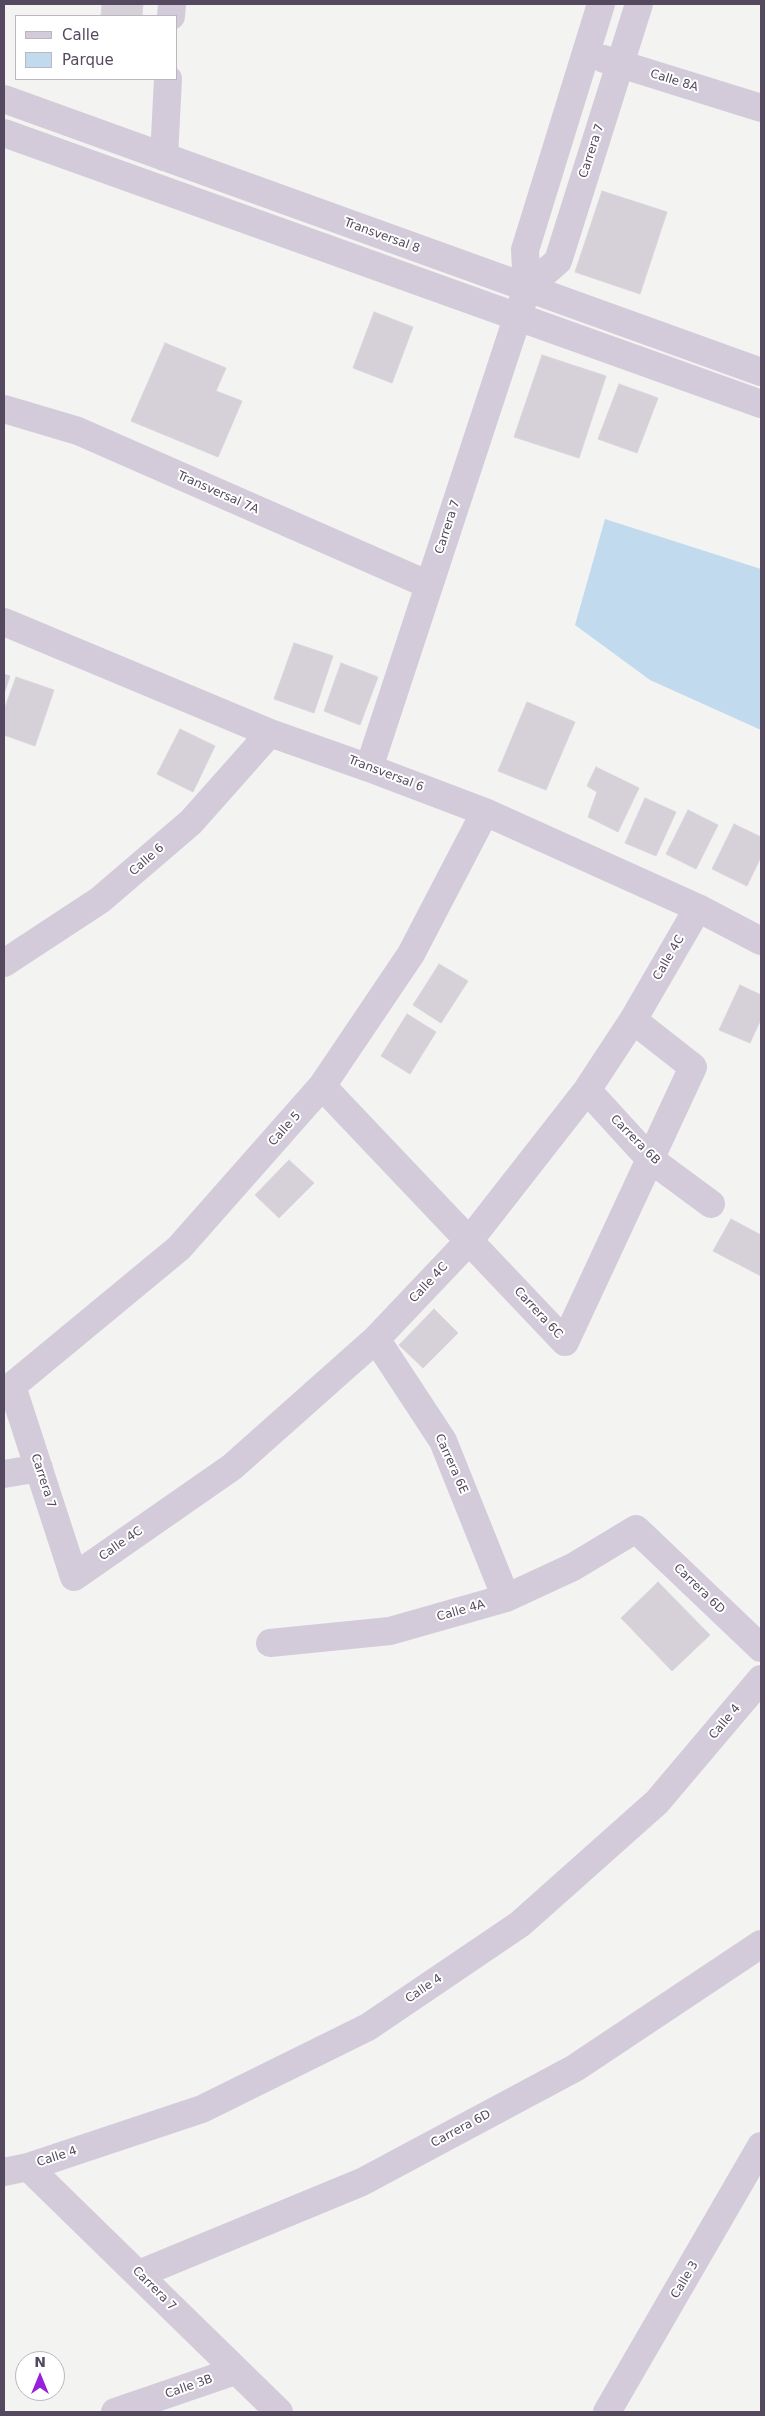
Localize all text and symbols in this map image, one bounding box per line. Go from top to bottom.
legend [15,15,178,80]
text: Calle [62,26,99,44]
text: Parque [62,51,114,69]
street label: Calle 8A [648,67,700,95]
street label: Carrera 7 [576,122,608,180]
street label: Transversal 8 [342,216,422,256]
street label: Transversal 7A [175,469,261,517]
street label: Carrera 7 [432,498,464,556]
street label: Transversal 6 [346,753,426,795]
street label: Calle 6 [127,841,167,879]
street label: Calle 4C [650,933,688,983]
street label: Calle 5 [266,1109,304,1149]
street label: Carrera 6B [607,1112,663,1168]
street label: Calle 4C [407,1260,451,1306]
street label: Carrera 6C [511,1284,565,1342]
street label: Carrera 6E [431,1432,471,1496]
street label: Carrera 7 [27,1452,59,1510]
street label: Calle 4C [97,1524,145,1564]
street label: Carrera 6D [670,1561,728,1617]
street label: Calle 4A [435,1597,487,1625]
street label: Calle 4 [706,1702,744,1742]
street label: Calle 4 [403,1972,445,2006]
street label: Carrera 6D [429,2107,493,2151]
street label: Calle 4 [35,2144,79,2170]
street label: Calle 3 [668,2259,702,2301]
street label: Carrera 7 [129,2264,179,2314]
north arrow [15,2351,65,2401]
text: N [34,2354,46,2370]
street label: Calle 3B [163,2372,215,2402]

